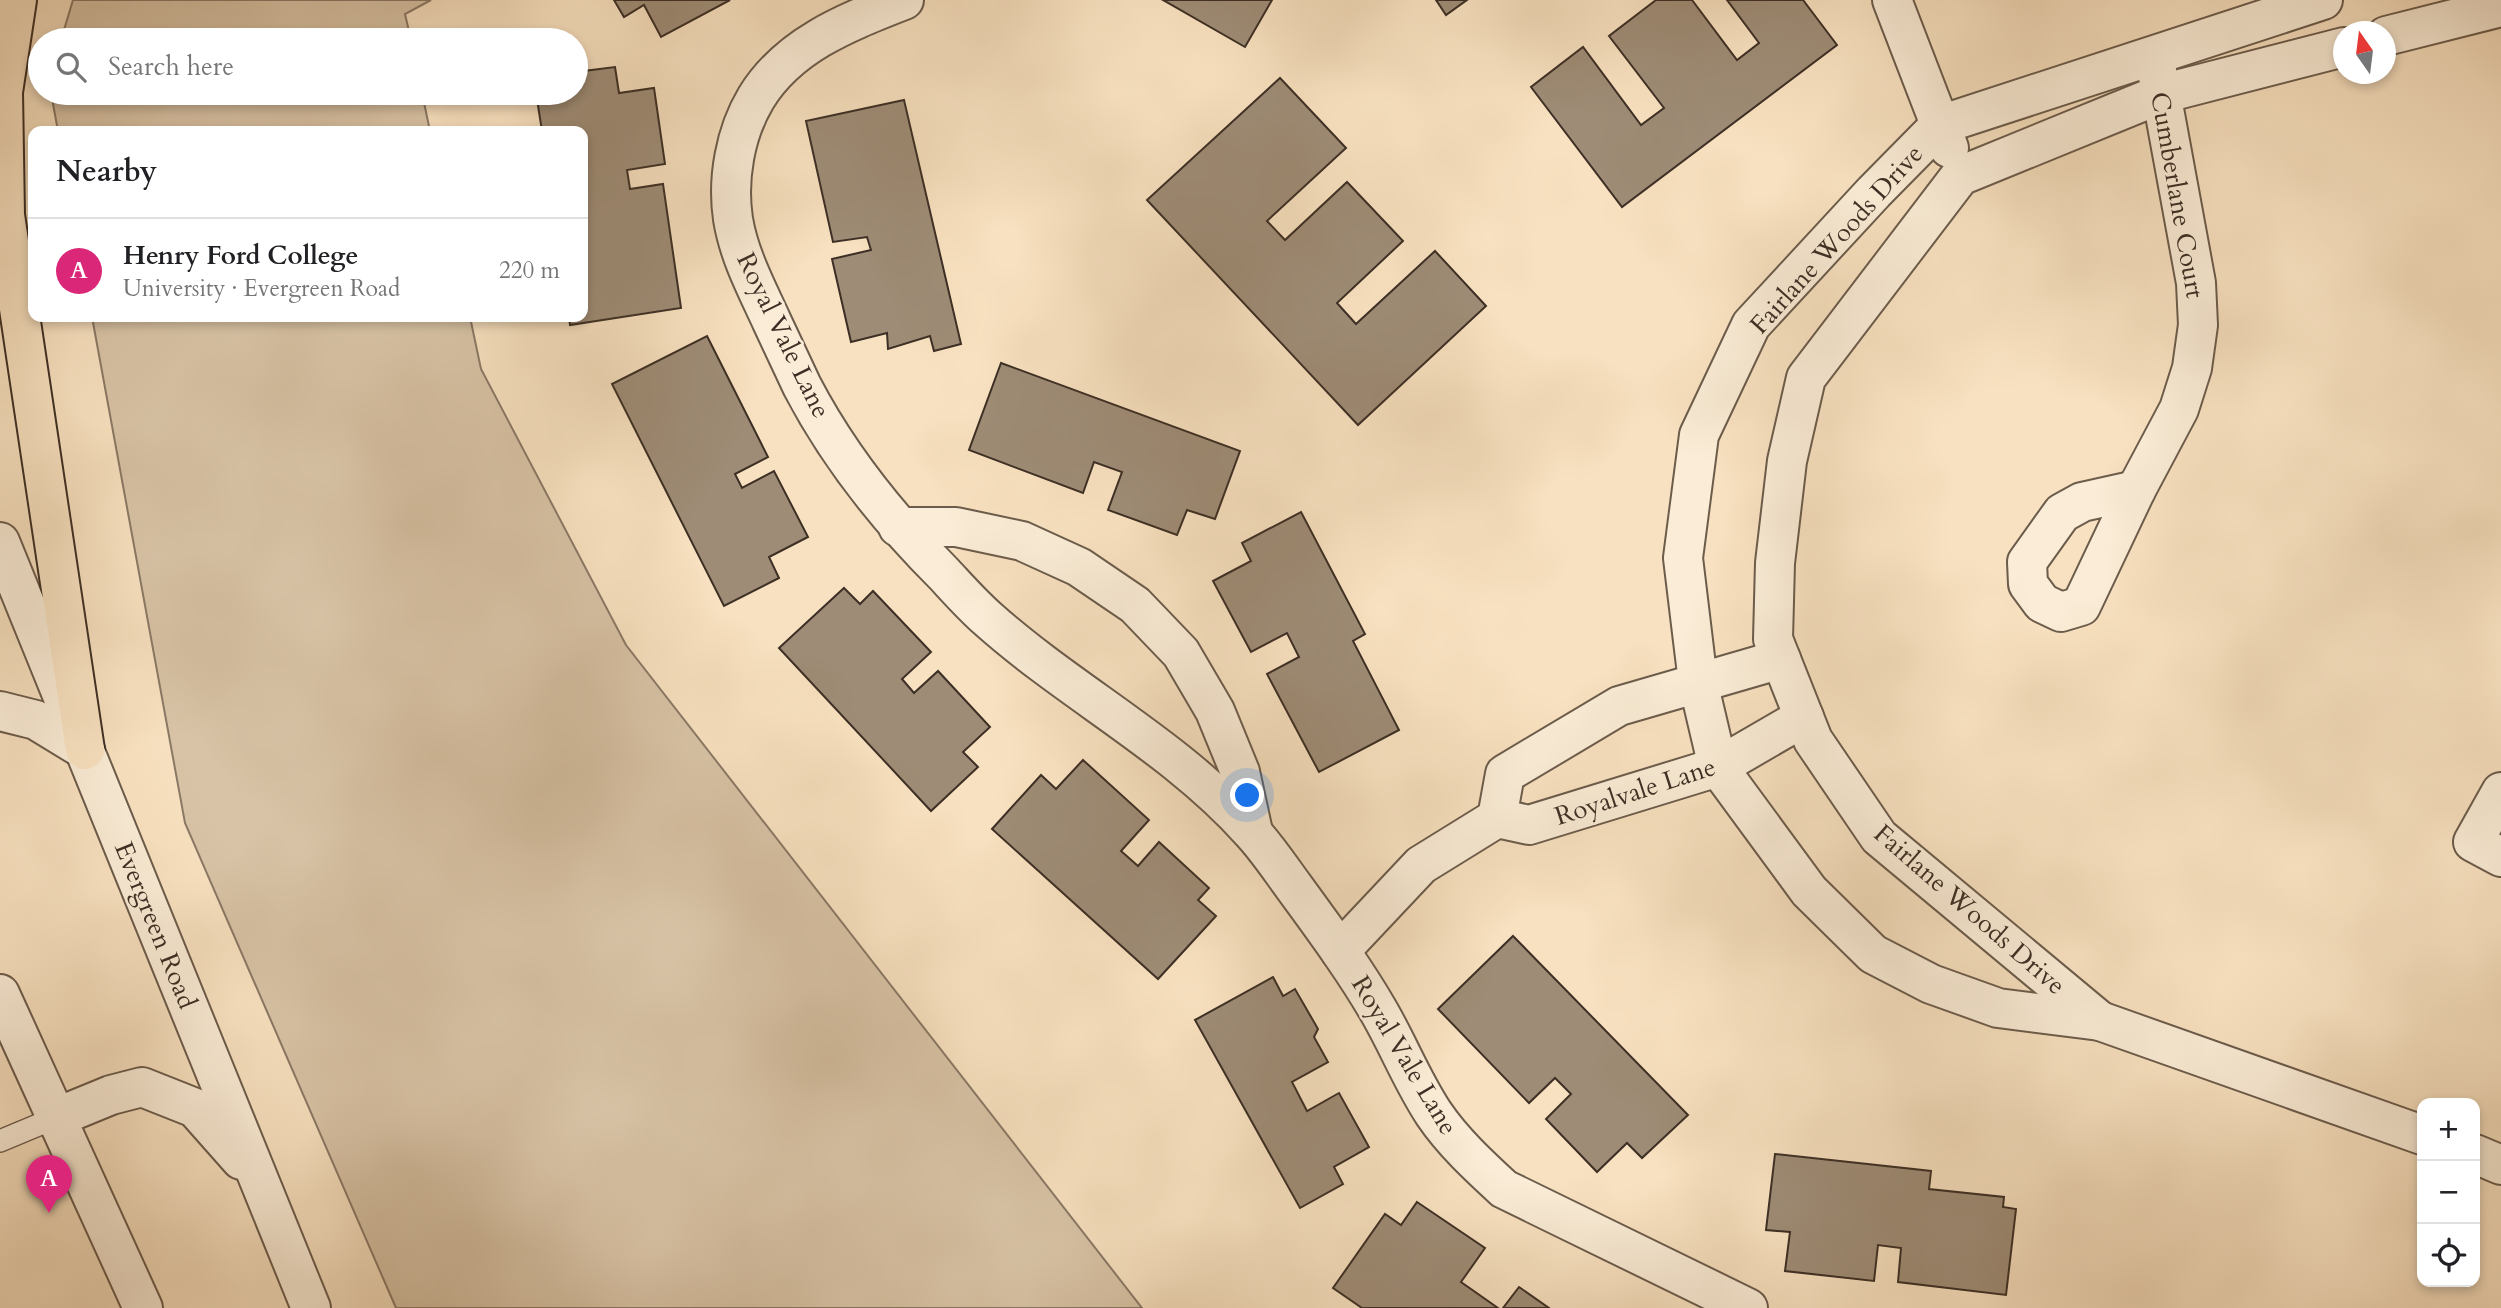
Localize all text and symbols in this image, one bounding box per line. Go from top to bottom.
north arrow [2333,21,2396,84]
search box [28,28,588,105]
icon: search [52,48,90,86]
text: Search here [108,49,234,84]
street label: Cumberlane Court [2142,89,2213,301]
street label: Fairlane Woods Drive [1742,137,1931,342]
text: Nearby [56,151,157,192]
text: Henry Ford College [123,238,358,273]
street label: Royal Vale Lane [728,247,839,424]
text: A [70,255,88,286]
text: 220 m [499,255,560,286]
text: University · Evergreen Road [123,273,400,304]
street label: Royalvale Lane [1550,749,1720,834]
your location [1230,778,1264,812]
street label: Fairlane Woods Drive [1866,816,2073,1002]
street label: Evergreen Road [106,837,205,1014]
street label: Royal Vale Lane [1343,969,1466,1141]
map controls [2417,1098,2480,1287]
button: + [2417,1098,2480,1161]
pin: A [26,1155,72,1213]
button: − [2417,1161,2480,1224]
button: locate [2417,1224,2480,1287]

